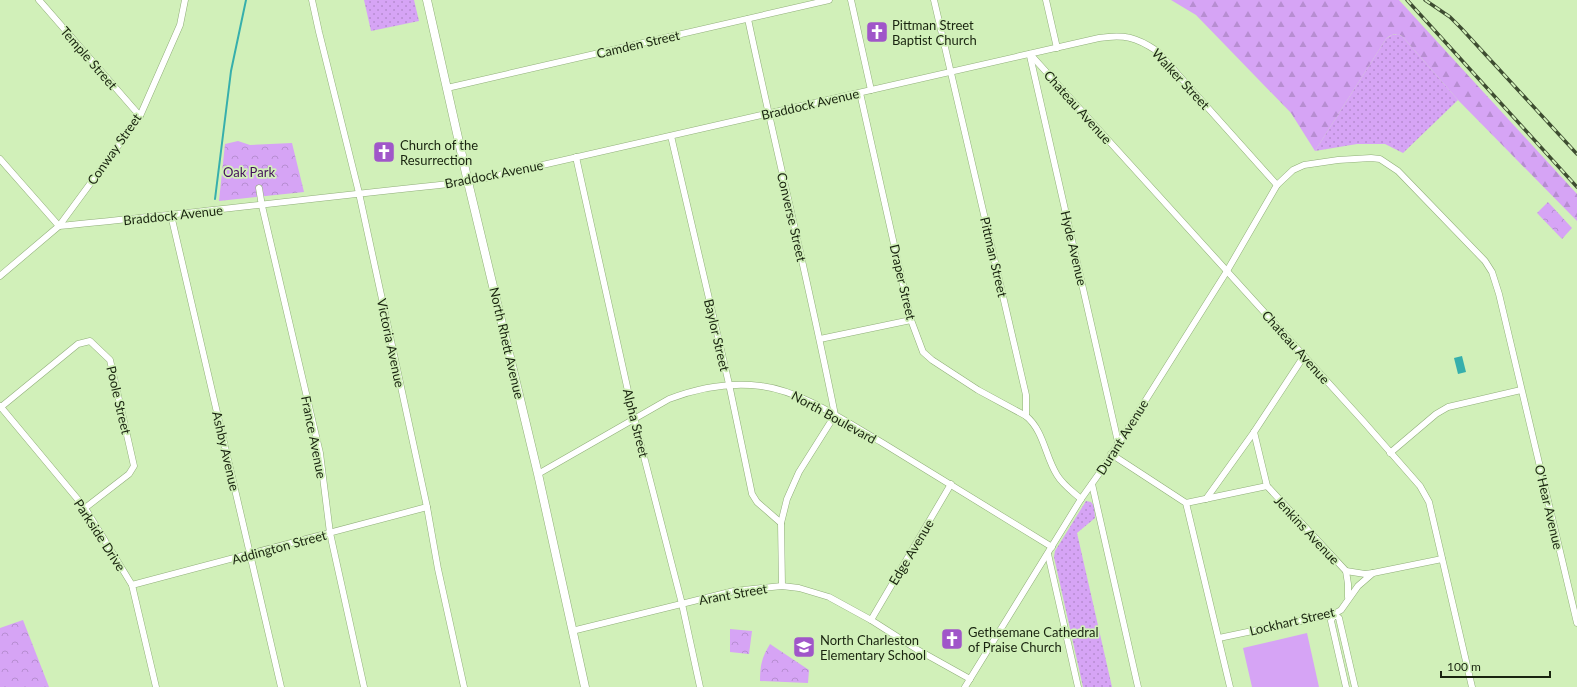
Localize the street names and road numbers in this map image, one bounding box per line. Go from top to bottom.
street label: Temple Street [57,23,121,93]
street label: Camden Street [595,27,681,61]
street label: Walker Street [1149,45,1213,113]
street label: Chateau Avenue [1041,67,1115,147]
street label: Braddock Avenue [759,85,861,123]
street label: Conway Street [83,110,145,188]
street label: Braddock Avenue [443,157,545,191]
street label: Converse Street [774,171,810,264]
street label: Braddock Avenue [122,202,224,228]
street label: Hyde Avenue [1058,209,1090,287]
street label: Pittman Street [977,215,1011,299]
street label: Draper Street [887,243,920,322]
street label: North Rhett Avenue [486,286,528,400]
street label: Victoria Avenue [374,297,408,389]
street label: Baylor Street [701,297,733,373]
street label: Chateau Avenue [1259,307,1333,387]
street label: Poole Street [103,364,135,436]
street label: Alpha Street [620,387,652,459]
street label: North Boulevard [789,387,879,447]
street label: France Avenue [298,394,330,480]
street label: Durant Avenue [1092,396,1152,478]
street label: Ashby Avenue [209,410,243,492]
street label: O'Hear Avenue [1531,463,1567,551]
street label: Jenkins Avenue [1271,492,1343,568]
street label: Parkside Drive [71,496,129,574]
street label: Edge Avenue [885,516,937,588]
street label: Addington Street [230,527,328,567]
street label: Arant Street [698,580,769,608]
street label: Lockhart Street [1248,603,1337,639]

